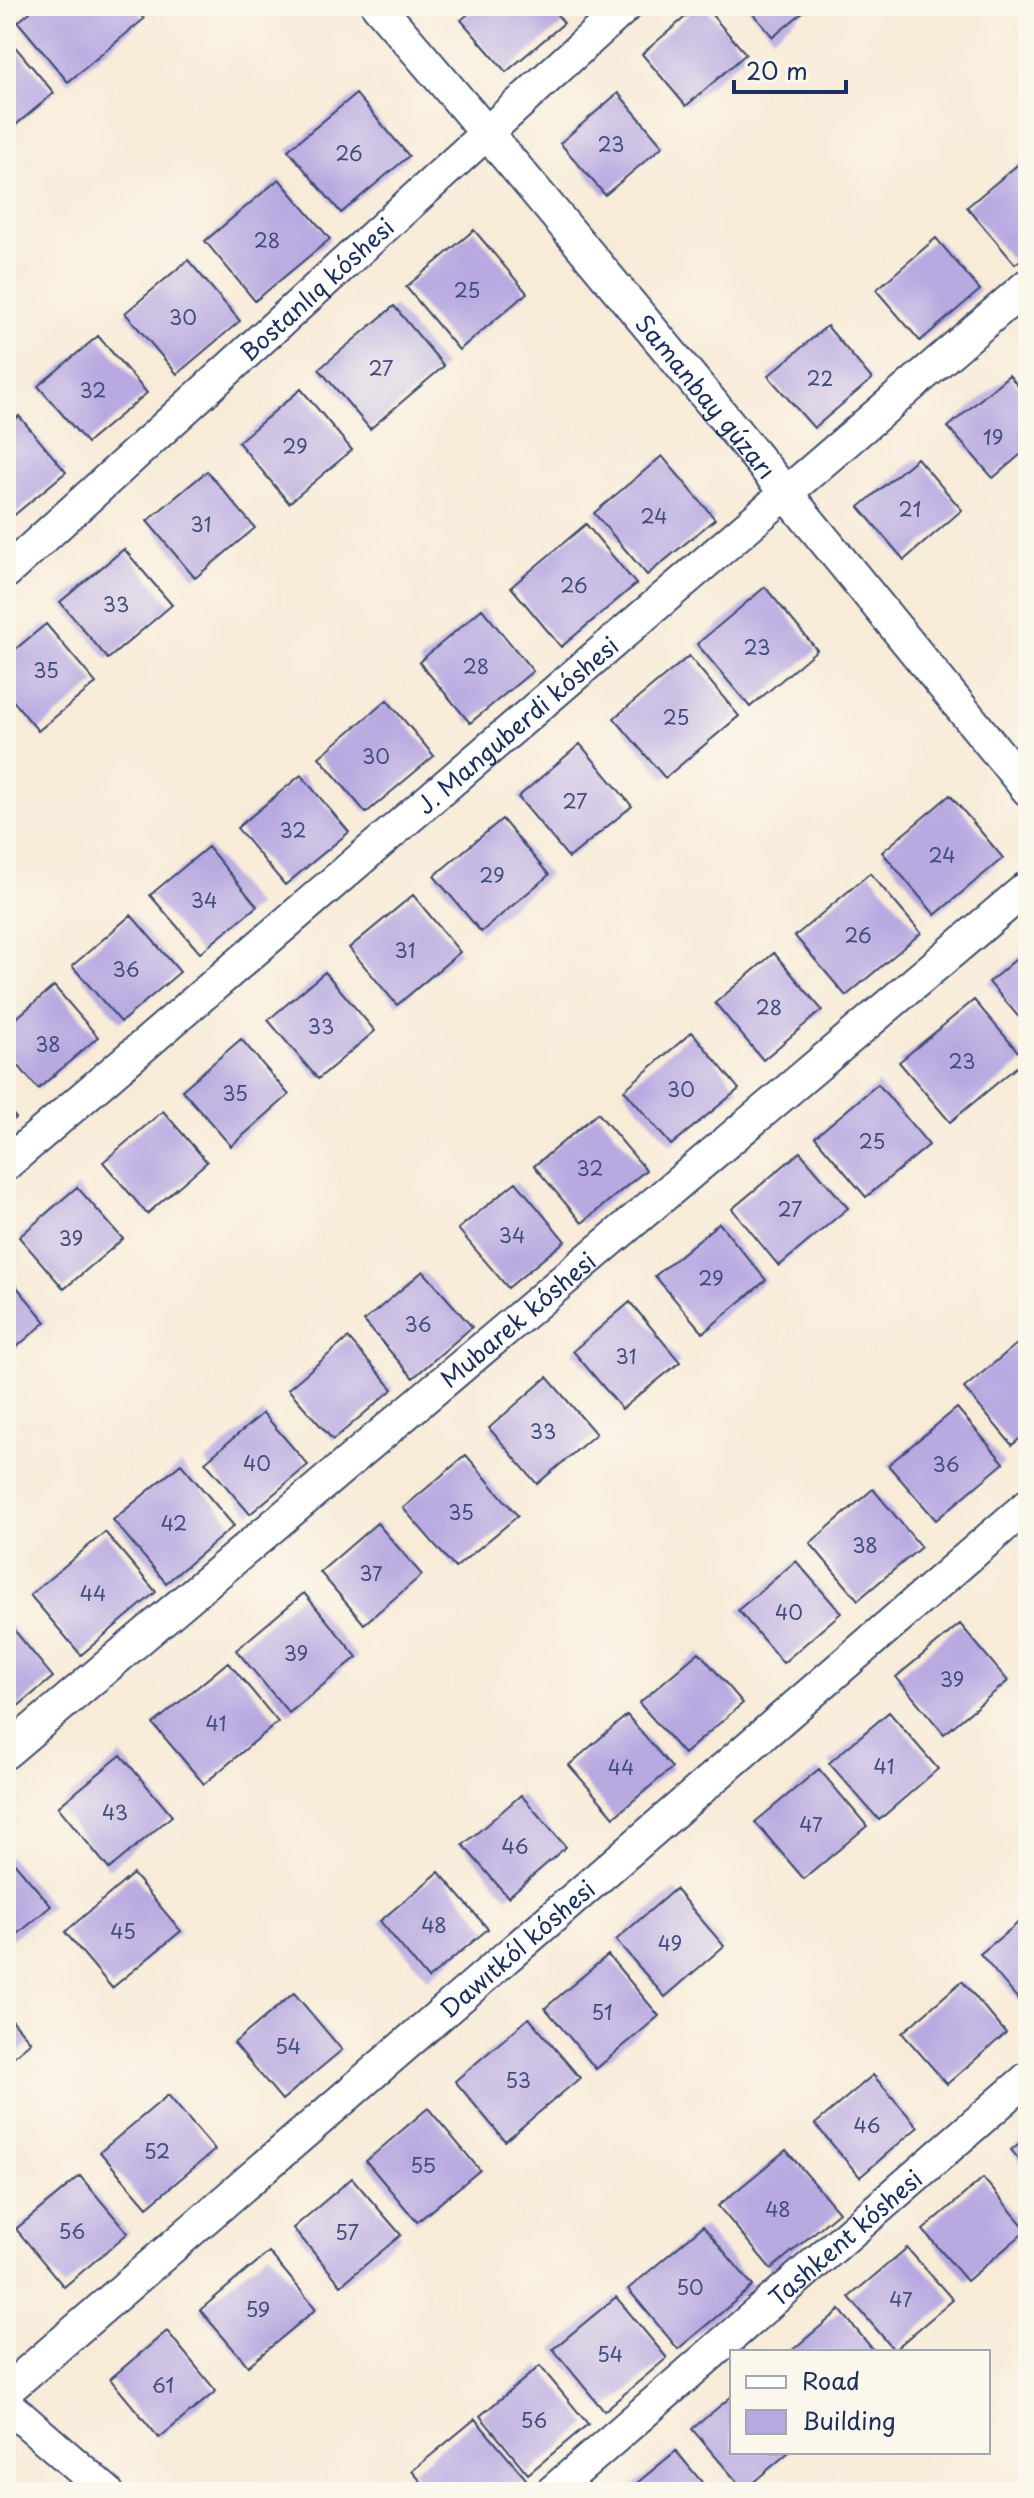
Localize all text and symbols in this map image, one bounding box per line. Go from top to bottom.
scale bar [734,44,846,94]
text: 20 m [746,52,808,88]
house number: 23 [597,129,625,159]
house number: 26 [335,138,363,168]
street label: Bostanlıq kóshesi [231,209,401,369]
house number: 28 [254,225,280,255]
house number: 25 [454,275,480,305]
house number: 30 [169,302,197,332]
street label: Samanbay gúzarı [628,306,785,486]
house number: 27 [369,353,393,383]
house number: 22 [807,363,833,393]
house number: 32 [80,375,106,405]
house number: 19 [983,422,1003,452]
house number: 29 [282,431,308,461]
house number: 21 [898,494,922,524]
house number: 24 [641,501,667,531]
house number: 31 [191,509,211,539]
house number: 26 [560,570,588,600]
house number: 33 [103,589,129,619]
street label: J. Manguberdi kóshesi [408,627,626,822]
house number: 23 [743,632,771,662]
house number: 28 [463,651,489,681]
house number: 35 [33,655,59,685]
house number: 25 [663,702,689,732]
house number: 30 [362,741,390,771]
house number: 27 [563,786,587,816]
house number: 32 [280,815,306,845]
house number: 24 [929,840,955,870]
house number: 29 [479,860,505,890]
house number: 34 [191,885,217,915]
house number: 26 [844,920,872,950]
house number: 31 [395,935,415,965]
house number: 36 [112,954,140,984]
house number: 28 [756,992,782,1022]
house number: 33 [308,1011,334,1041]
house number: 38 [35,1029,61,1059]
house number: 23 [948,1046,976,1076]
house number: 30 [667,1074,695,1104]
house number: 35 [222,1078,248,1108]
house number: 25 [859,1126,885,1156]
house number: 32 [577,1153,603,1183]
house number: 27 [778,1194,802,1224]
house number: 34 [499,1220,525,1250]
house number: 39 [59,1223,83,1253]
street label: Mubarek kóshesi [432,1243,603,1396]
house number: 29 [698,1263,724,1293]
house number: 36 [404,1309,432,1339]
house number: 31 [616,1341,636,1371]
house number: 33 [530,1416,556,1446]
house number: 40 [243,1448,271,1478]
house number: 36 [932,1449,960,1479]
house number: 35 [448,1497,474,1527]
house number: 42 [161,1508,187,1538]
house number: 38 [852,1530,878,1560]
house number: 37 [359,1558,383,1588]
house number: 44 [80,1578,106,1608]
house number: 40 [775,1597,803,1627]
house number: 39 [284,1638,308,1668]
house number: 39 [940,1664,964,1694]
house number: 41 [206,1708,227,1738]
house number: 41 [874,1751,895,1781]
house number: 44 [608,1752,634,1782]
house number: 43 [102,1797,128,1827]
house number: 47 [799,1809,823,1839]
house number: 46 [501,1831,529,1861]
street label: Dawıtkól kóshesi [431,1871,602,2026]
house number: 48 [421,1910,447,1940]
house number: 45 [110,1916,136,1946]
house number: 49 [658,1928,682,1958]
house number: 51 [591,1997,613,2027]
house number: 54 [275,2031,301,2061]
house number: 53 [505,2065,531,2095]
house number: 46 [853,2110,881,2140]
house number: 52 [144,2136,170,2166]
house number: 55 [410,2150,436,2180]
street label: Tashkent kóshesi [760,2160,929,2314]
house number: 48 [765,2194,791,2224]
house number: 56 [59,2216,85,2246]
house number: 57 [335,2217,359,2247]
house number: 50 [676,2272,704,2302]
house number: 47 [889,2284,913,2314]
house number: 59 [246,2294,270,2324]
house number: 54 [597,2339,623,2369]
legend [730,2350,990,2454]
text: Road [802,2362,860,2398]
house number: 61 [152,2370,174,2400]
text: Building [802,2402,896,2438]
house number: 56 [521,2405,547,2435]

